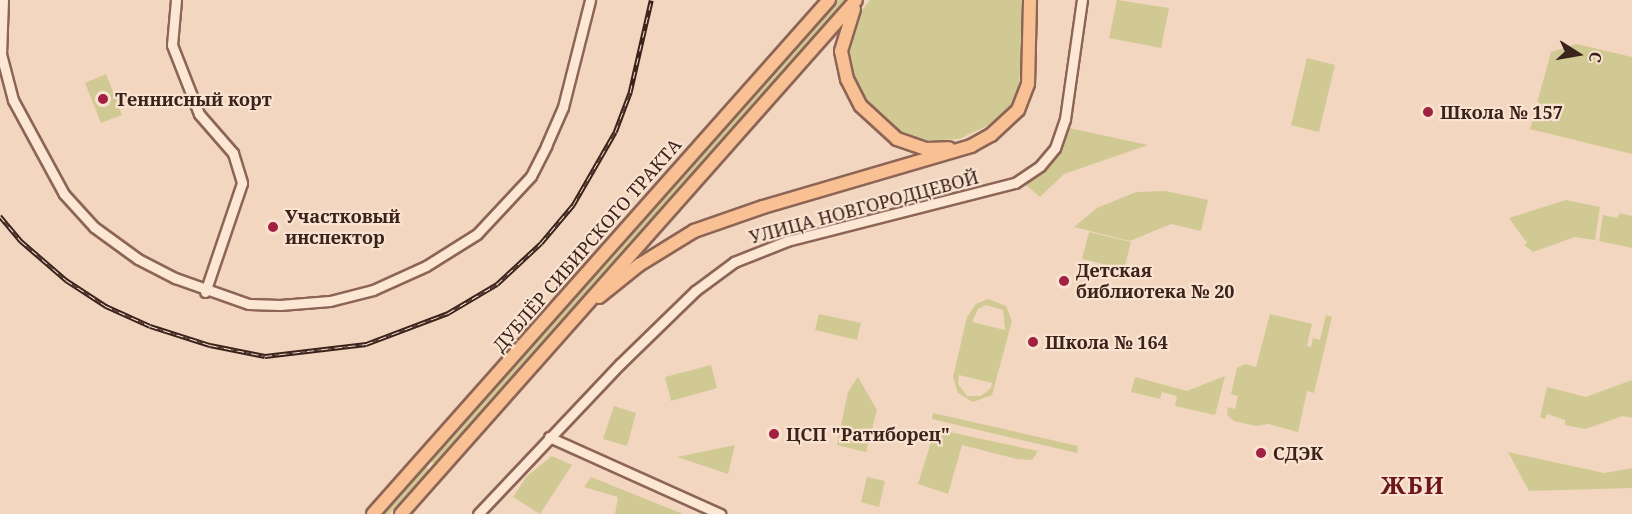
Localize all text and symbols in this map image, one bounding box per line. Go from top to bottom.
north arrow [1548,24,1608,84]
text: С [1584,50,1607,65]
place label: Теннисный корт [115,88,272,110]
marker: Теннисный корт [96,92,110,106]
place label: Школа № 157 [1440,101,1563,123]
marker: Школа № 157 [1421,105,1435,119]
street label: ДУБЛЁР СИБИРСКОГО ТРАКТА [488,134,686,356]
street label: УЛИЦА НОВГОРОДЦЕВОЙ [747,166,981,248]
place label: Участковый инспектор [285,206,401,248]
marker: Участковый инспектор [266,220,280,234]
place label: Детская библиотека № 20 [1076,260,1235,302]
marker: Детская библиотека № 20 [1057,274,1071,288]
place label: Школа № 164 [1045,331,1168,353]
marker: Школа № 164 [1026,335,1040,349]
place label: ЦСП "Ратиборец" [786,423,950,445]
marker: ЦСП "Ратиборец" [767,427,781,441]
place label: СДЭК [1273,442,1323,464]
marker: СДЭК [1254,446,1268,460]
district label: ЖБИ [1381,471,1445,499]

